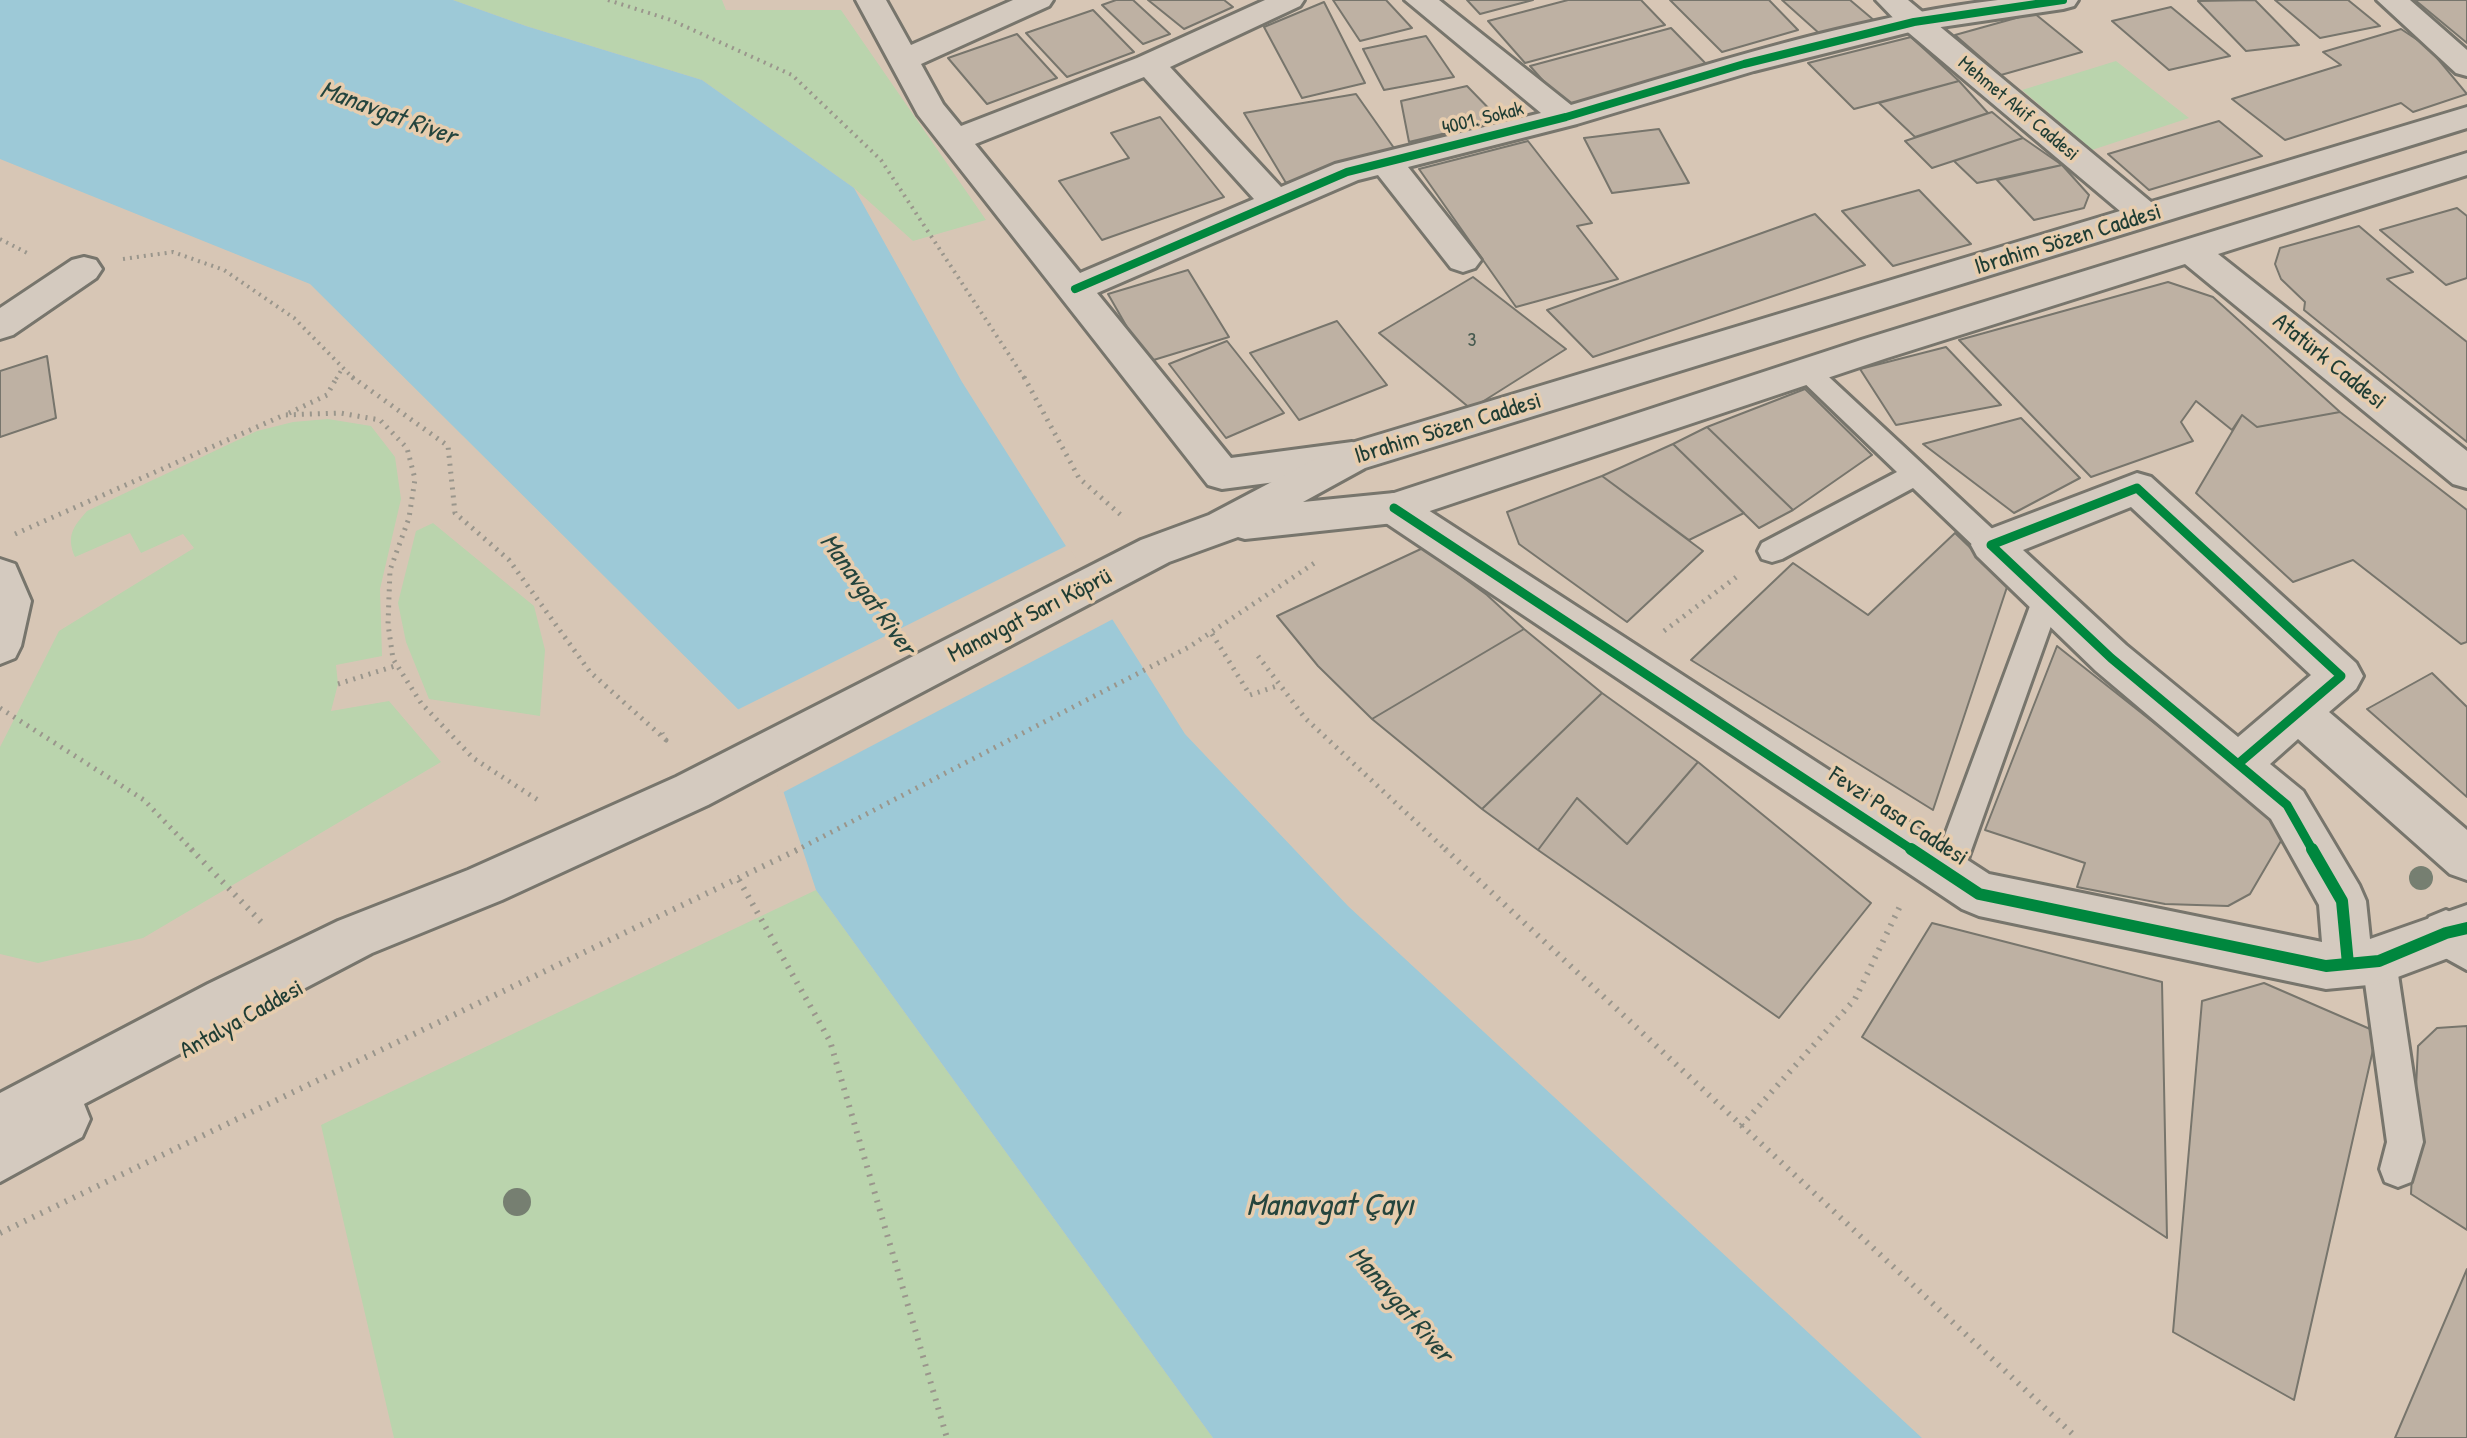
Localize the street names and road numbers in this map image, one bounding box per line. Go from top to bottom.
street label: Mehmet Akif Caddesi [1953,52,2083,166]
street label: 4001. Sokak [1440,97,1526,141]
street label: Ibrahim Sözen Caddesi [1971,198,2165,282]
street label: Atatürk Caddesi [2267,308,2391,416]
street label: Ibrahim Sözen Caddesi [1351,387,1545,471]
street label: Manavgat Sarı Köprü [944,562,1116,670]
street label: Fevzi Pasa Caddesi [1823,761,1973,873]
street label: Antalya Caddesi [175,974,309,1066]

